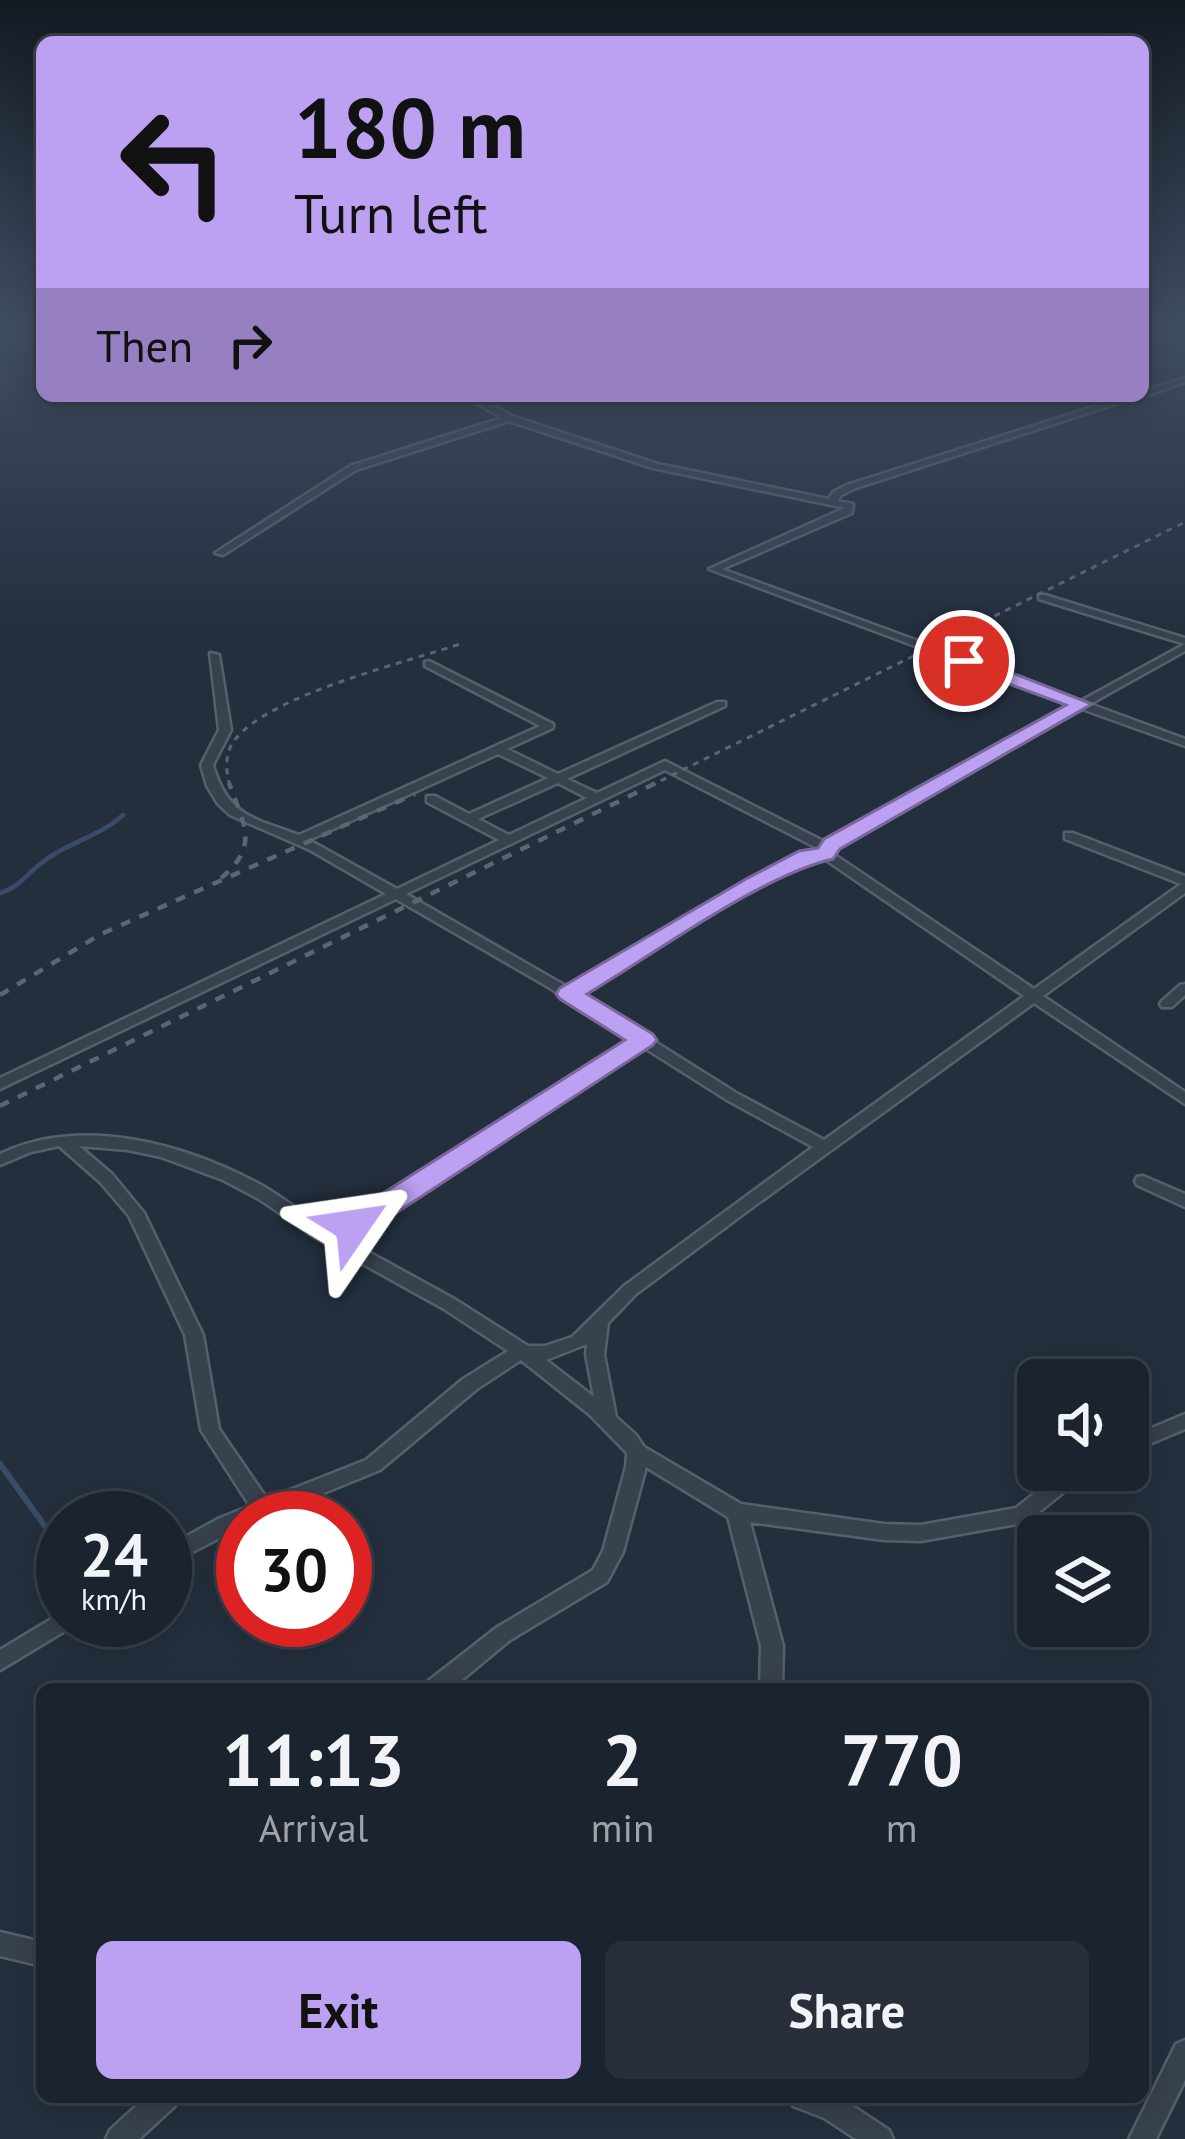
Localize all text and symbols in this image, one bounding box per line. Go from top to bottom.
text: 180 m [294,72,526,181]
icon: left [96,84,252,240]
text: Turn left [294,178,488,248]
icon: right [217,312,283,378]
text: Then [96,316,193,374]
pin [913,610,1015,712]
icon: arrive [931,628,997,694]
position arrow [290,1163,416,1289]
map controls [1017,1359,1149,1647]
button: sound [1017,1359,1149,1491]
speed limit sign: 30 [216,1491,372,1647]
text: 24 [80,1515,148,1593]
button: layers [1017,1515,1149,1647]
text: km/h [81,1579,147,1618]
text: 11:13 [222,1713,405,1806]
text: 2 [602,1713,643,1806]
text: 770 [840,1713,963,1806]
text: Arrival [259,1802,368,1853]
text: min [591,1802,654,1853]
text: m [886,1802,917,1853]
button: Exit [96,1941,581,2079]
button: Share [605,1941,1089,2079]

